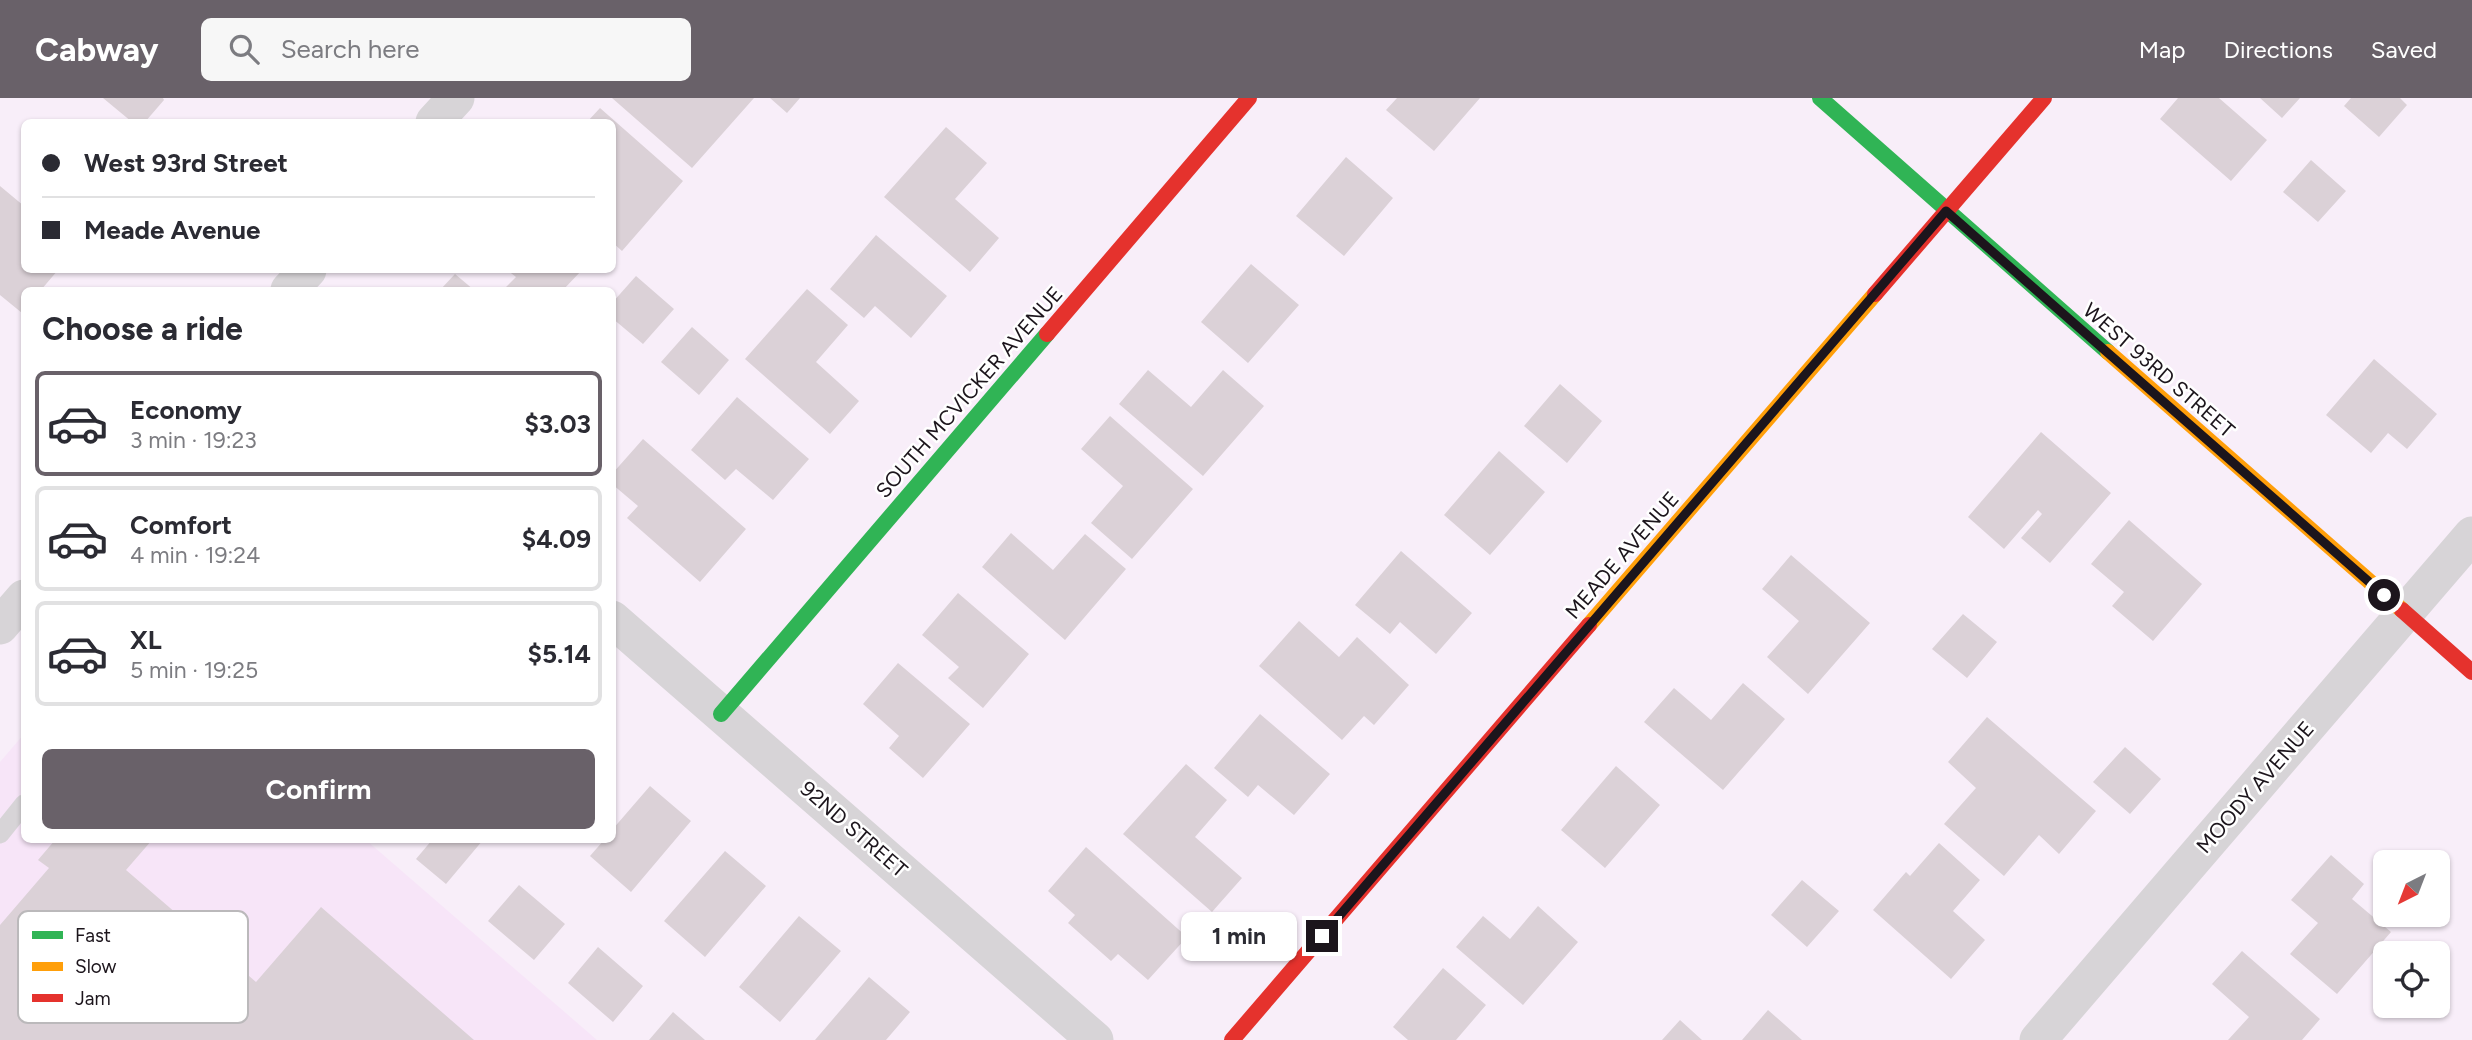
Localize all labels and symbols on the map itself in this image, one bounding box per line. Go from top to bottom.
street label: SOUTH MCVICKER AVENUE [870,281,1068,503]
street label: WEST 93RD STREET [2078,297,2240,443]
street label: MEADE AVENUE [1560,486,1684,624]
route start [2368,579,2400,611]
street label: MOODY AVENUE [2191,716,2319,858]
street label: 92ND STREET [795,776,913,883]
north arrow [2373,850,2450,928]
legend [18,911,248,1023]
callout: 1 min [1182,912,1298,960]
route end [1306,920,1338,952]
text: Fast [75,924,111,947]
text: Slow [75,955,117,978]
text: Jam [75,987,111,1010]

